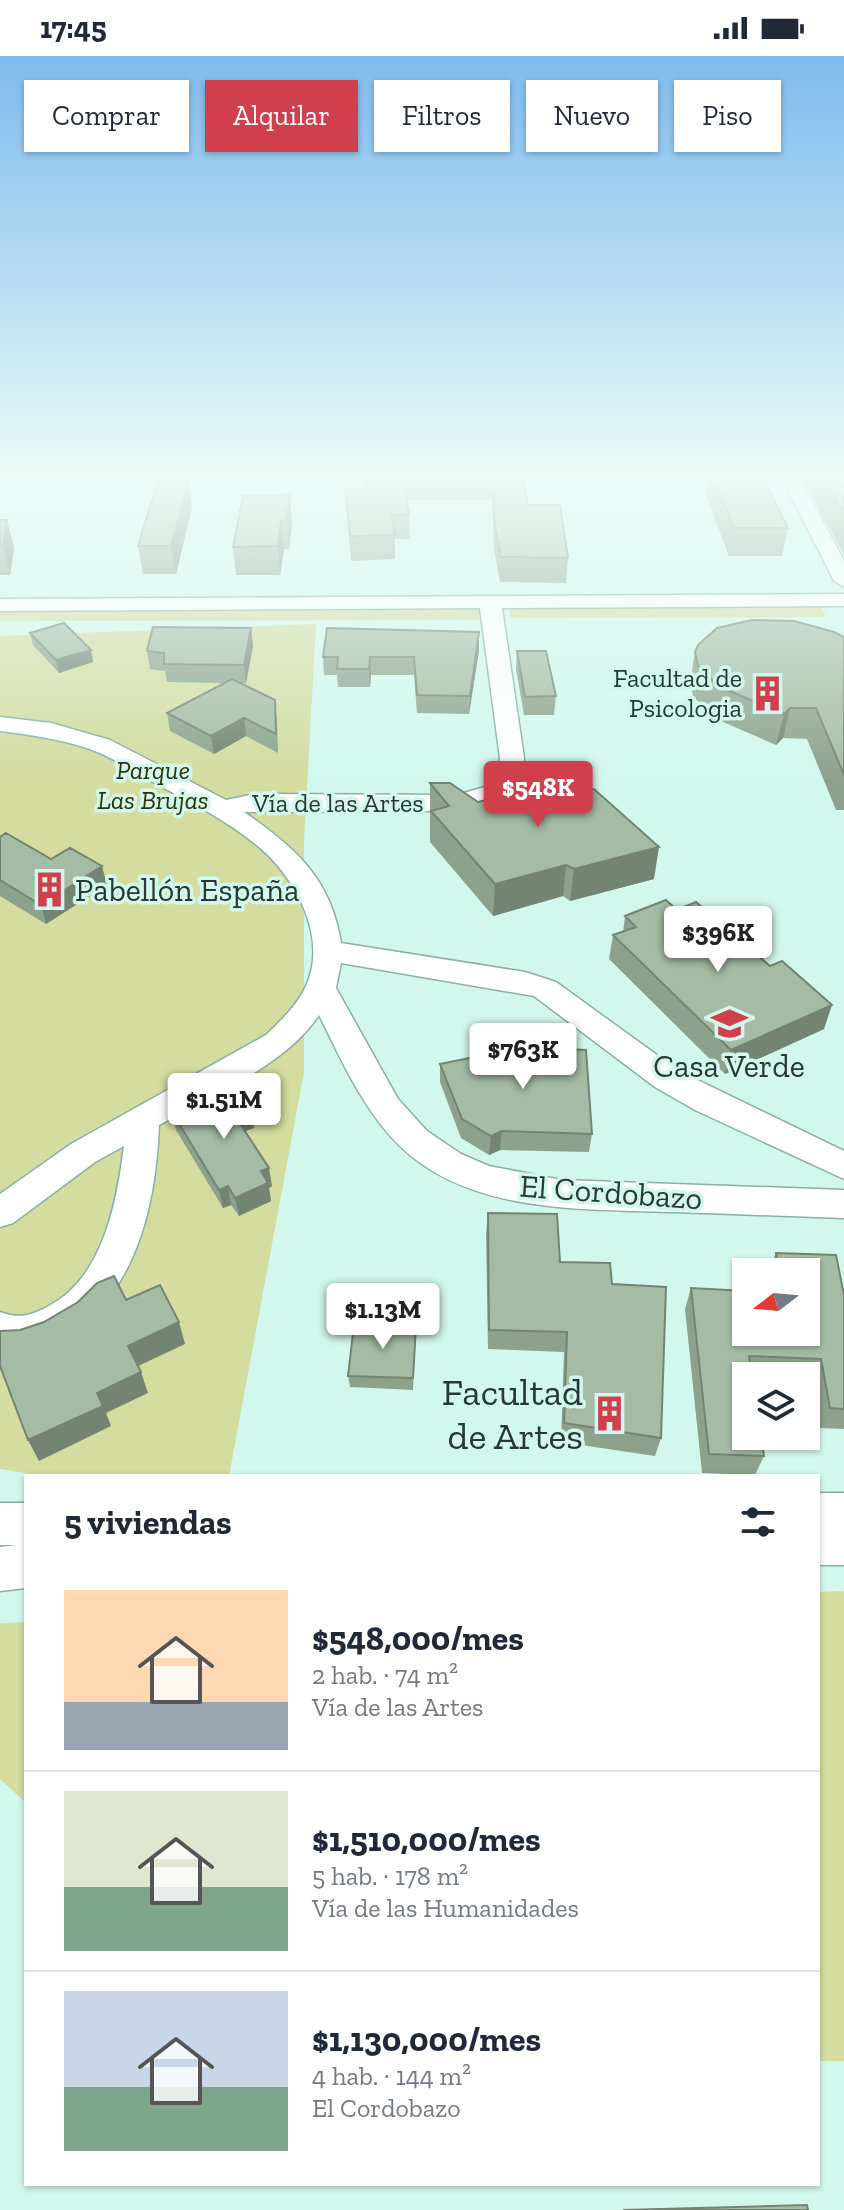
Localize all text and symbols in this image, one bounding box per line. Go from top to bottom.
text: 17:45 [40,10,107,46]
chip: Comprar [24,80,189,152]
chip: Alquilar [205,80,358,152]
chip: Filtros [374,80,510,152]
chip: Nuevo [526,80,658,152]
chip: Piso [674,80,781,152]
place label: Facultad de Psicologia [613,662,742,724]
building icon: Facultad de Psicologia [749,674,787,712]
park label: Parque Las Brujas [97,754,209,816]
pin: $548K [482,761,594,829]
text: $548K [502,771,574,803]
street label: Vía de las Artes [251,787,424,819]
building icon: Pabellón España [30,871,68,909]
place label: Pabellón España [75,871,299,909]
pin: $396K [662,906,774,974]
text: $396K [682,916,754,948]
school or university icon: Casa Verde [710,1005,748,1043]
pin: $763K [467,1023,579,1091]
text: $763K [488,1033,558,1065]
place label: Casa Verde [653,1047,805,1085]
pin: $1.51M [159,1073,289,1141]
text: $1.51M [186,1083,262,1115]
street label: El Cordobazo [518,1167,704,1217]
north arrow [732,1258,820,1346]
map controls [732,1258,820,1450]
pin: $1.13M [318,1283,448,1351]
text: $1.13M [345,1293,421,1325]
button: layers [732,1362,820,1450]
place label: Facultad de Artes [442,1369,583,1459]
building icon: Facultad de Artes [590,1395,628,1433]
icon: filters [736,1500,780,1544]
text: 5 viviendas [64,1502,232,1543]
text: $548,000/mes [312,1618,524,1659]
icon: home [128,1622,224,1718]
text: 2 hab. · 74 m² [312,1659,458,1691]
text: Vía de las Artes [312,1691,483,1723]
text: $1,510,000/mes [312,1819,541,1860]
icon: home [128,1823,224,1919]
text: 5 hab. · 178 m² [312,1860,468,1892]
text: Vía de las Humanidades [312,1892,579,1924]
text: $1,130,000/mes [312,2019,541,2060]
icon: home [128,2023,224,2119]
text: 4 hab. · 144 m² [312,2060,471,2092]
text: El Cordobazo [312,2092,461,2124]

